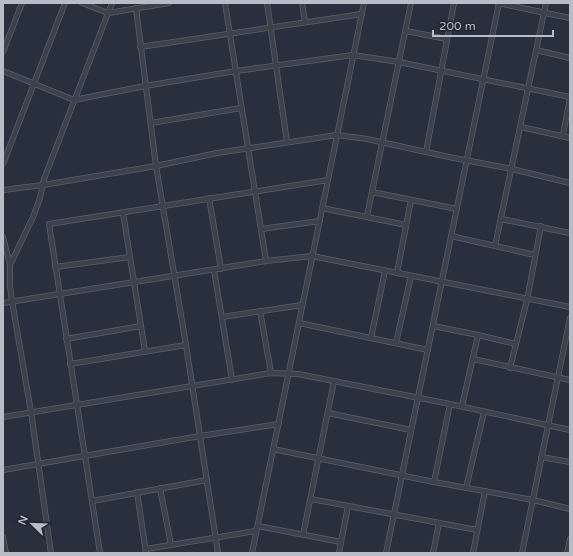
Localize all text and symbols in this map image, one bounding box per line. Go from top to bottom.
scale bar [433,12,553,38]
text: 200 m [439,19,476,33]
north arrow [12,504,52,544]
text: N [16,514,31,527]

